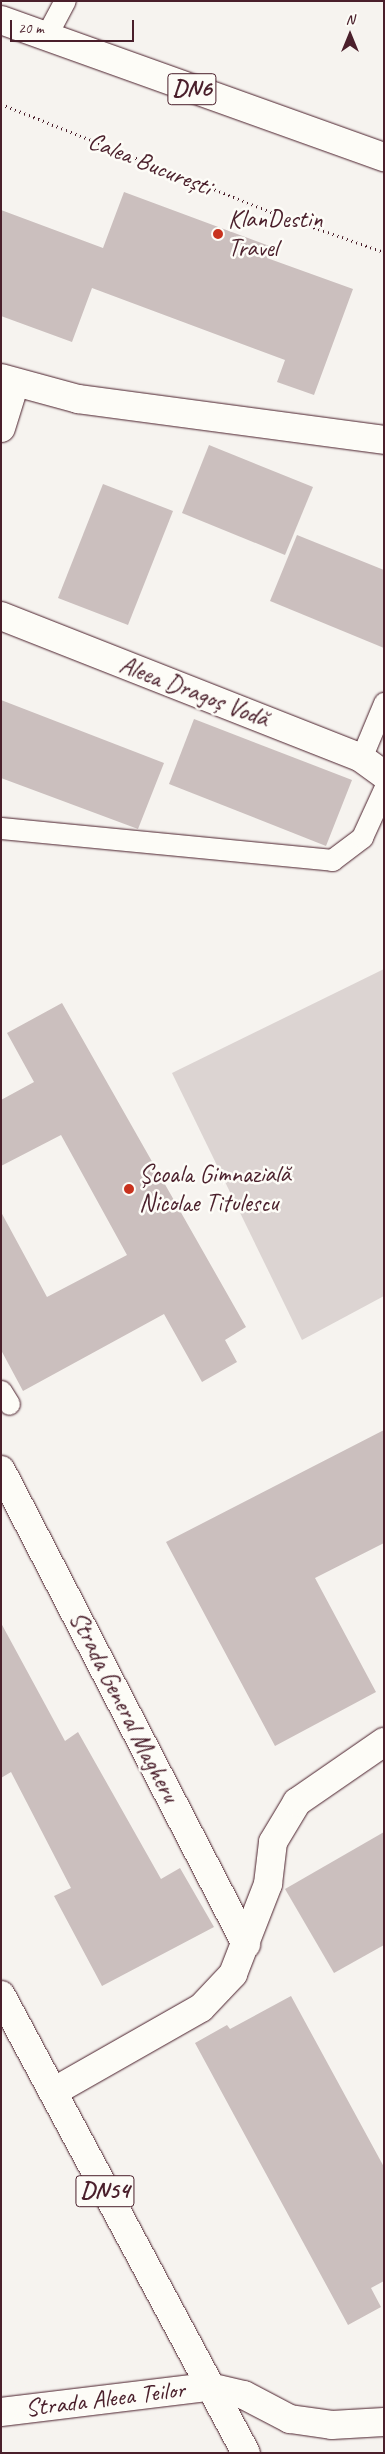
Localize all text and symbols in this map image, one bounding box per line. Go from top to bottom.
scale bar [12,10,136,42]
north arrow [325,10,375,60]
text: N [346,11,354,28]
text: 20 m [18,19,44,38]
road number: DN6 [167,68,217,110]
street label: Calea București [84,126,216,202]
place label: KlanDestin Travel [228,205,322,264]
marker: KlanDestin Travel [212,228,224,240]
street label: Aleea Dragoș Vodă [115,650,273,734]
place label: Școala Gimnazială Nicolae Titulescu [139,1160,290,1219]
marker: Școala Gimnazială Nicolae Titulescu [123,1183,135,1195]
street label: Strada General Magheru [63,1606,185,1808]
road number: DN54 [75,2170,135,2212]
street label: Strada Aleea Teilor [24,2374,186,2424]

